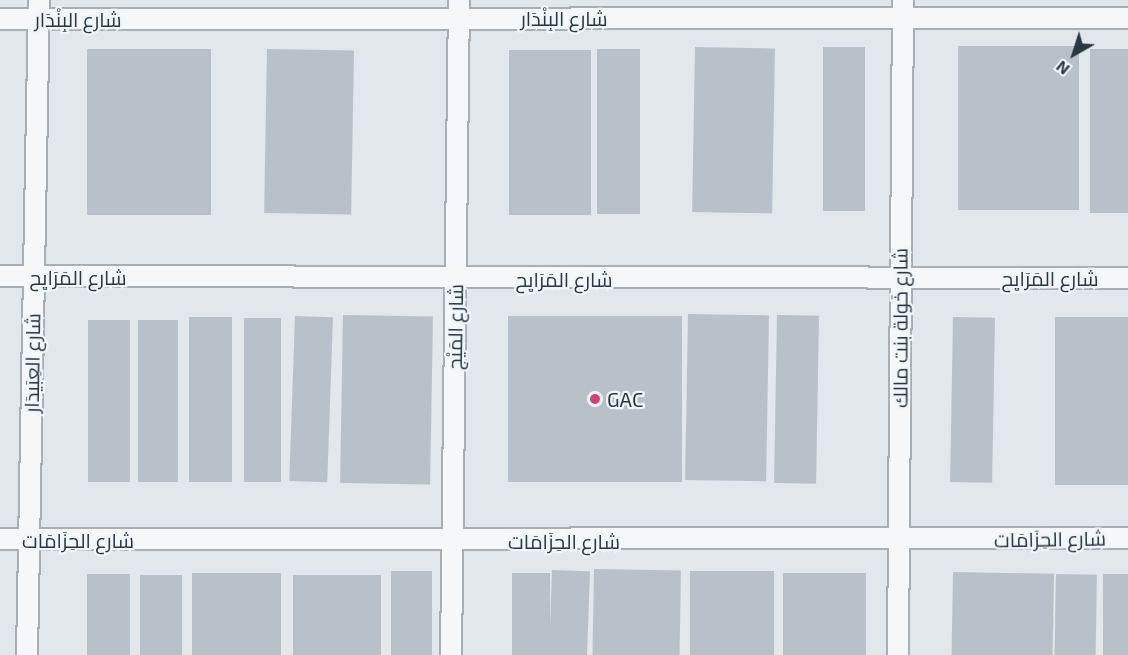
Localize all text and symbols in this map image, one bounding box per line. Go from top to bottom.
street label: شارع البِنْدَار [520,6,608,30]
street label: شارع البِنْدَار [34,7,122,31]
north arrow [1044,24,1104,84]
text: N [1052,57,1073,79]
street label: شارع خَولة بنت مالك [888,248,912,408]
street label: شارع المَرَايِح [30,265,126,289]
street label: شارع المَرَايِح [1002,266,1098,290]
street label: شارع المَرَايِح [516,267,612,291]
street label: شارع المَيْج [442,284,468,370]
street label: شارع العِبَيدَار [19,313,45,413]
place label: GAC [607,387,643,411]
marker: GAC [588,392,602,406]
street label: شارع الحِزَامَات [994,526,1106,552]
street label: شارع الحِزَامَات [22,528,134,552]
street label: شارع الحِزَامَات [508,529,620,553]

